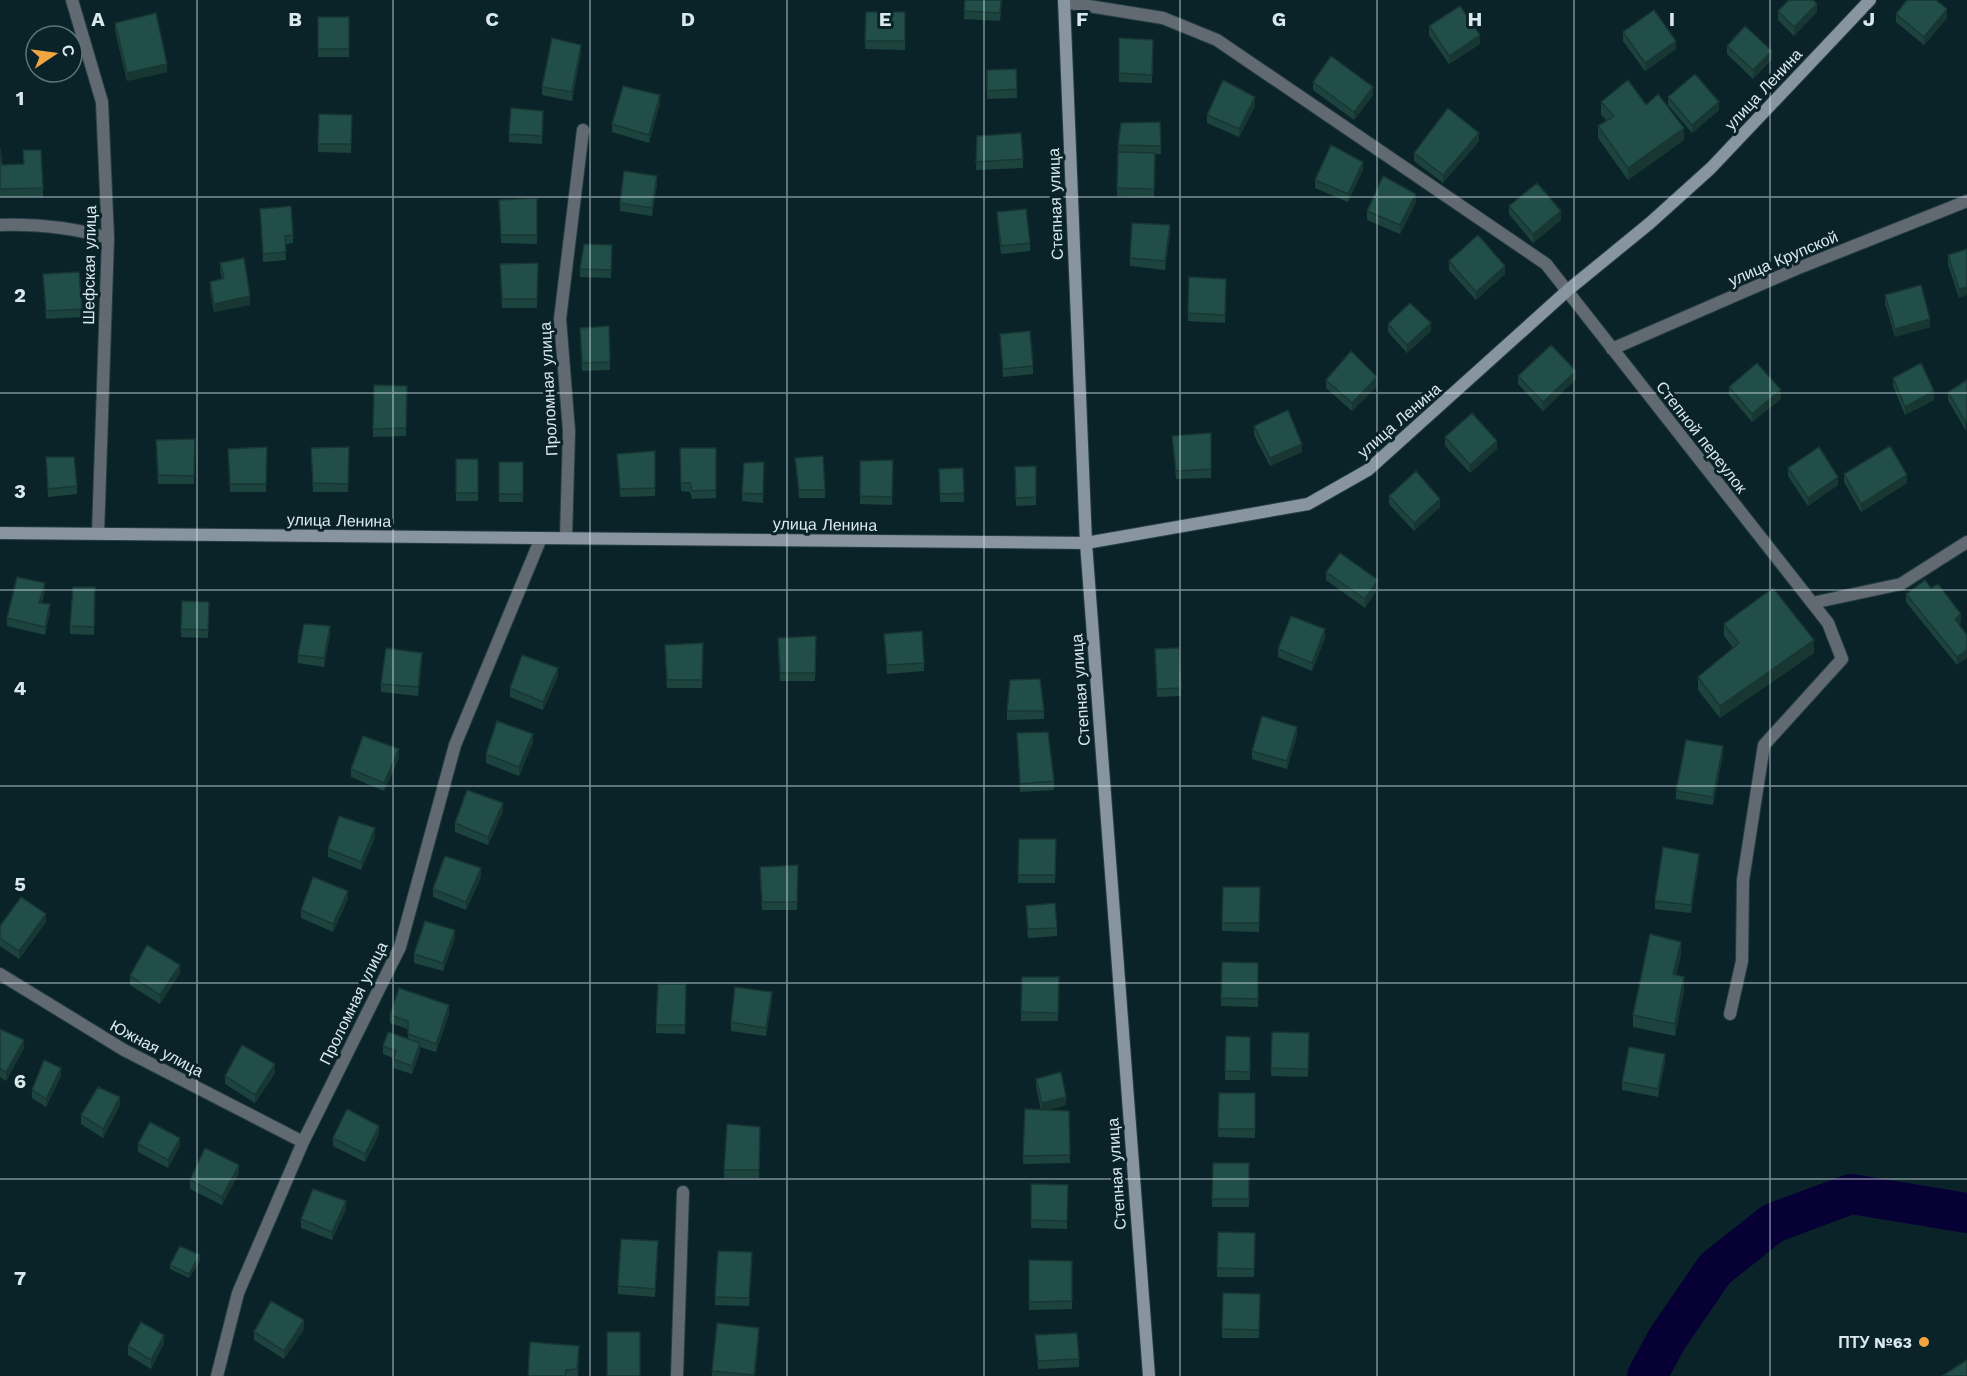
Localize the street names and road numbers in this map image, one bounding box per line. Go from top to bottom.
street label: улица Ленина [1721,45,1806,134]
street label: Степная улица [1044,148,1067,260]
street label: Шефская улица [79,205,100,325]
street label: улица Крупской [1726,227,1841,290]
street label: Проломная улица [535,321,561,456]
street label: Степной переулок [1652,378,1752,498]
street label: улица Ленина [1354,379,1445,462]
street label: улица Ленина [287,510,391,531]
street label: улица Ленина [773,514,877,535]
street label: Степная улица [1067,633,1094,747]
street label: Проломная улица [315,939,391,1068]
street label: Южная улица [107,1016,207,1081]
street label: Степная улица [1103,1117,1130,1231]

